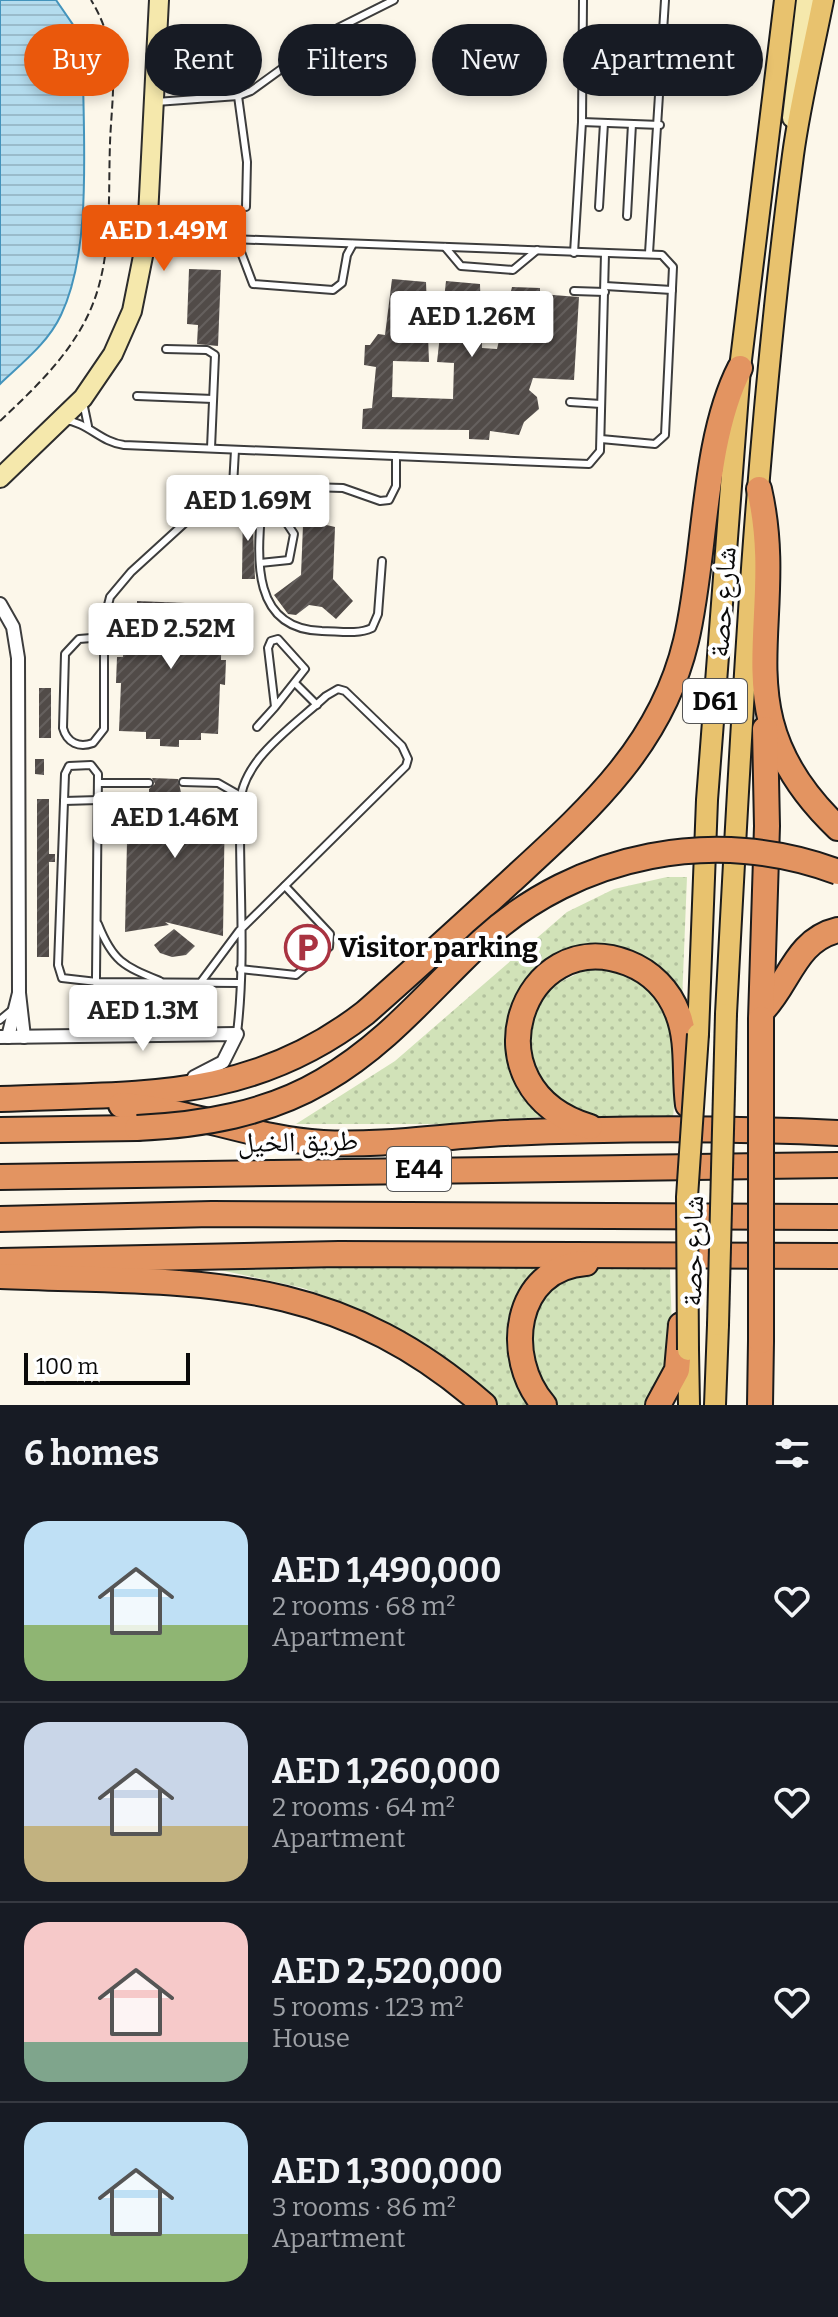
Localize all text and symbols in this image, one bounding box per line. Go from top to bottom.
chip: Buy [24,24,129,96]
chip: Rent [145,24,262,96]
chip: Filters [278,24,416,96]
chip: New [432,24,547,96]
chip: Apartment [563,24,763,96]
pin: AED 1.49M [72,205,256,273]
text: AED 1.49M [100,215,228,246]
pin: AED 1.26M [380,291,564,359]
text: AED 1.26M [408,301,536,332]
pin: AED 1.69M [156,475,340,543]
text: AED 1.69M [184,485,312,516]
street label: شارع حصة [702,545,744,659]
pin: AED 2.52M [79,603,263,671]
text: AED 2.52M [107,613,235,644]
road number: D61 [683,679,747,723]
pin: AED 1.46M [83,792,267,860]
text: AED 1.46M [111,802,239,833]
parking icon: Visitor parking [283,923,331,971]
place label: Visitor parking [338,931,538,964]
pin: AED 1.3M [60,985,226,1053]
text: AED 1.3M [87,995,199,1026]
street label: طريق الخيل [237,1124,359,1160]
road number: E44 [387,1147,451,1191]
street label: شارع حصة [675,1195,711,1307]
scale bar [24,1349,190,1385]
text: 100 m [36,1353,99,1380]
icon: filters [770,1431,814,1475]
text: 6 homes [24,1433,159,1474]
text: AED 1,490,000 [272,1550,502,1591]
icon: home [88,1553,184,1649]
icon: heart [770,1579,814,1623]
text: 2 rooms · 68 m² [272,1591,455,1622]
text: Apartment [272,1622,405,1653]
text: AED 1,260,000 [272,1751,501,1792]
icon: home [88,1754,184,1850]
icon: heart [770,1780,814,1824]
text: 2 rooms · 64 m² [272,1792,455,1823]
text: Apartment [272,1823,405,1854]
text: AED 2,520,000 [272,1951,503,1992]
icon: home [88,1954,184,2050]
icon: heart [770,1980,814,2024]
text: 5 rooms · 123 m² [272,1992,464,2023]
text: House [272,2023,350,2054]
text: AED 1,300,000 [272,2151,503,2192]
icon: home [88,2154,184,2250]
icon: heart [770,2180,814,2224]
text: 3 rooms · 86 m² [272,2192,456,2223]
text: Apartment [272,2223,405,2254]

